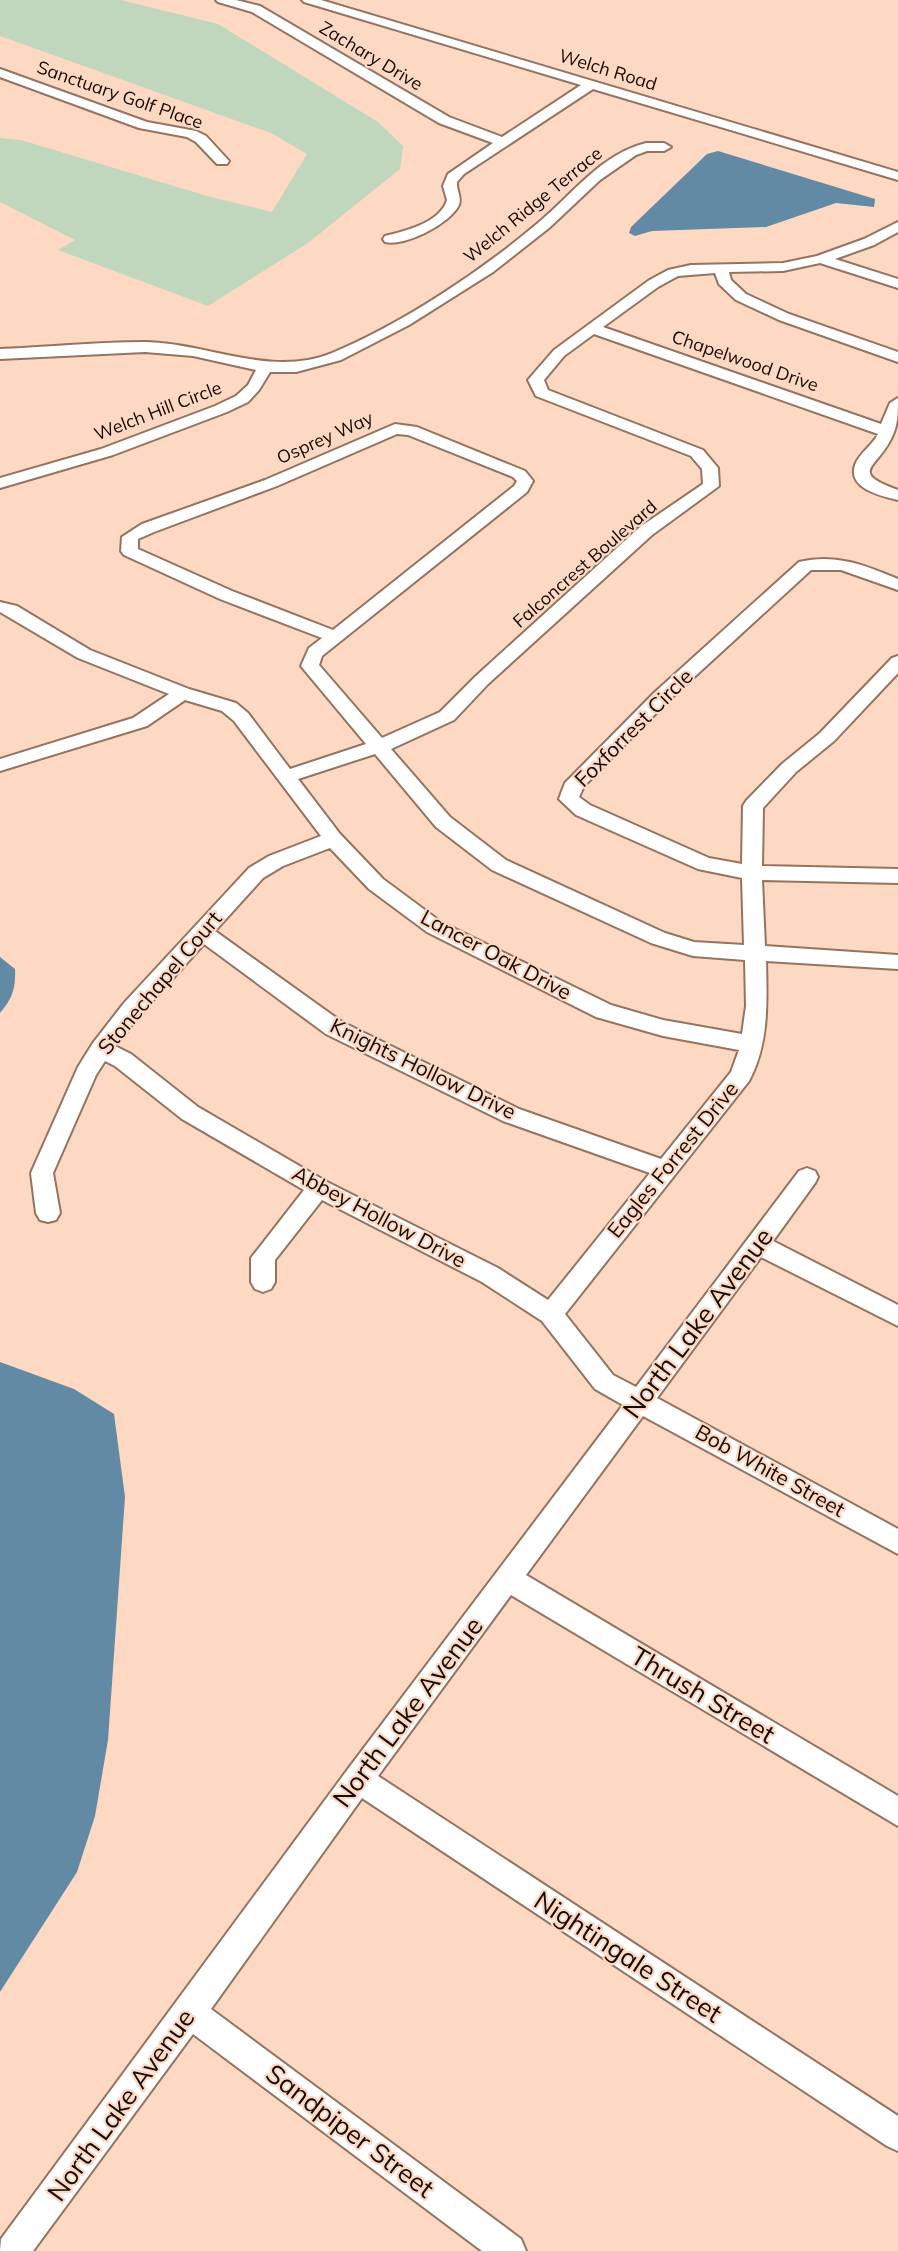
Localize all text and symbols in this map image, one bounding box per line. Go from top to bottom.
street label: Zachary Drive [315,16,427,95]
street label: Welch Road [556,44,660,95]
street label: Sanctuary Golf Place [34,55,206,134]
street label: Welch Ridge Terrace [459,142,607,268]
street label: Chapelwood Drive [669,325,822,396]
street label: Welch Hill Circle [91,376,225,445]
street label: Osprey Way [273,406,377,469]
street label: Falconcrest Boulevard [508,495,662,633]
street label: Foxforrest Circle [569,663,698,792]
street label: Lancer Oak Drive [417,903,576,1005]
street label: Stonechapel Court [92,905,227,1059]
street label: Knights Hollow Drive [326,1012,520,1124]
street label: Eagles Forrest Drive [601,1076,743,1243]
street label: Abbey Hollow Drive [288,1159,471,1273]
street label: North Lake Avenue [615,1221,780,1424]
street label: Bob White Street [691,1418,850,1522]
street label: North Lake Avenue [325,1610,490,1813]
street label: Thrush Street [625,1639,781,1750]
street label: Nightingale Street [528,1884,728,2030]
street label: North Lake Avenue [40,2002,201,2207]
street label: Sandpiper Street [260,2057,441,2205]

